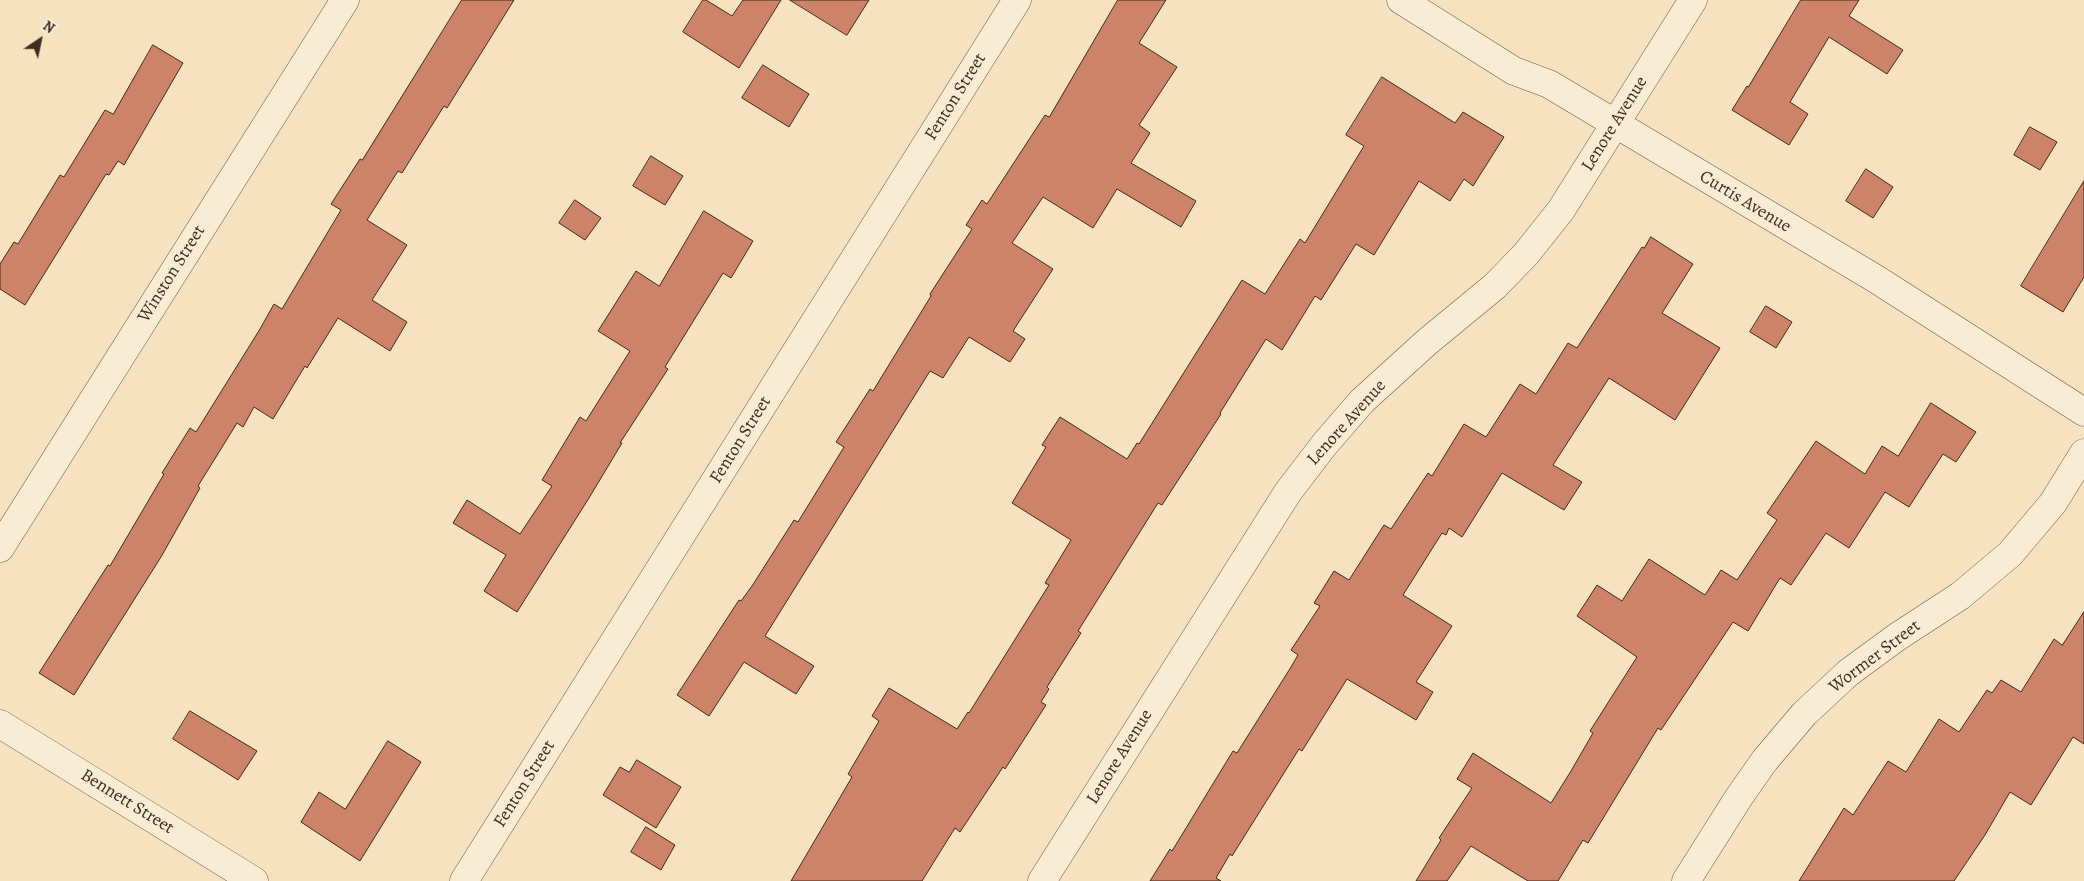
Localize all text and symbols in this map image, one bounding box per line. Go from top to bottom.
north arrow [15,15,65,65]
text: N [39,16,58,38]
street label: Fenton Street [921,49,991,145]
street label: Lenore Avenue [1577,72,1653,176]
street label: Curtis Avenue [1695,166,1795,238]
street label: Winston Street [133,221,211,327]
street label: Lenore Avenue [1303,376,1391,470]
street label: Fenton Street [706,392,776,488]
street label: Wormer Street [1825,616,1925,698]
street label: Lenore Avenue [1082,705,1158,809]
street label: Fenton Street [490,736,560,832]
street label: Bennett Street [76,765,178,839]

